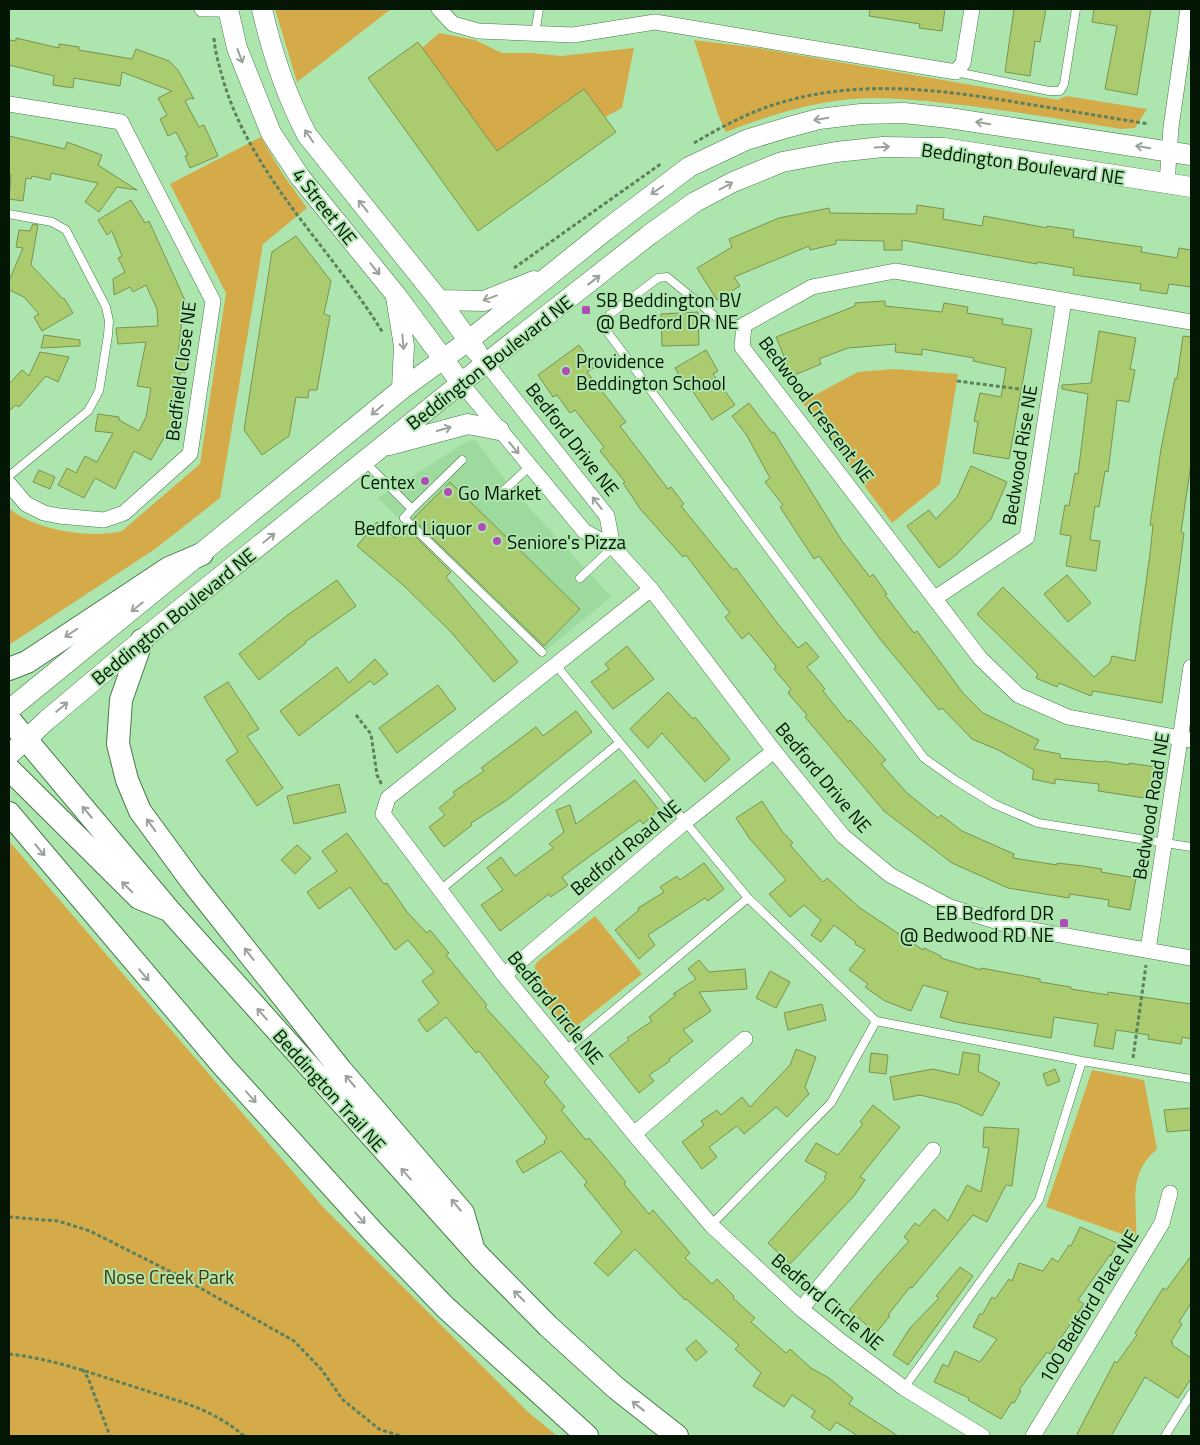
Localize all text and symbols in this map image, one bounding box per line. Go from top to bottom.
one-way arrow [236,48,245,64]
one-way arrow [813,115,829,125]
one-way arrow [975,117,991,127]
one-way arrow [303,129,314,143]
street label: Beddington Boulevard NE [920,134,1126,192]
one-way arrow [1136,142,1152,152]
one-way arrow [874,143,890,152]
street label: 4 Street NE [285,161,365,251]
one-way arrow [718,181,733,190]
one-way arrow [650,185,664,195]
one-way arrow [358,200,369,213]
one-way arrow [370,262,381,275]
one-way arrow [587,274,600,285]
place label: SB Beddington BV @ Bedford DR NE [596,285,741,336]
street label: Beddington Boulevard NE [399,288,579,436]
one-way arrow [483,294,498,303]
street label: Bedfield Close NE [157,299,203,443]
marker: SB Beddington BV @ Bedford DR NE [580,304,592,316]
street label: Bedwood Crescent NE [752,330,882,488]
one-way arrow [398,334,407,350]
place label: Providence Beddington School [576,346,726,397]
marker: Providence Beddington School [560,365,572,377]
street label: Bedford Drive NE [519,376,627,502]
street label: Bedwood Rise NE [994,383,1044,527]
one-way arrow [370,404,383,416]
one-way arrow [436,424,452,434]
one-way arrow [508,441,520,454]
place label: Centex [360,467,415,496]
marker: Centex [419,475,431,487]
place label: Go Market [458,478,541,507]
marker: Go Market [442,486,454,498]
one-way arrow [592,496,603,509]
place label: Bedford Liquor [354,513,472,542]
marker: Bedford Liquor [476,521,488,533]
place label: Seniore's Pizza [507,527,627,556]
one-way arrow [262,532,275,543]
marker: Seniore's Pizza [491,535,503,547]
street label: Beddington Boulevard NE [84,540,262,692]
one-way arrow [131,601,144,612]
one-way arrow [64,628,78,638]
one-way arrow [55,702,68,713]
street label: Bedford Drive NE [769,715,879,839]
street label: Bedwood Road NE [1124,730,1176,882]
street label: Bedford Road NE [563,792,687,902]
one-way arrow [81,805,93,818]
one-way arrow [145,819,156,832]
one-way arrow [34,843,45,856]
one-way arrow [122,881,134,893]
place label: EB Bedford DR @ Bedwood RD NE [900,898,1054,949]
marker: EB Bedford DR @ Bedwood RD NE [1058,917,1070,929]
street label: Bedford Circle NE [501,944,611,1070]
one-way arrow [244,948,255,961]
one-way arrow [139,968,150,981]
one-way arrow [256,1007,268,1020]
street label: Beddington Trail NE [267,1022,393,1158]
one-way arrow [345,1075,356,1088]
one-way arrow [245,1091,257,1104]
one-way arrow [400,1167,412,1180]
one-way arrow [450,1198,461,1211]
one-way arrow [354,1211,366,1224]
street label: 100 Bedford Place NE [1031,1224,1145,1388]
street label: Bedford Circle NE [766,1245,890,1357]
park label: Nose Creek Park [104,1262,234,1291]
one-way arrow [513,1290,525,1303]
one-way arrow [632,1401,645,1412]

